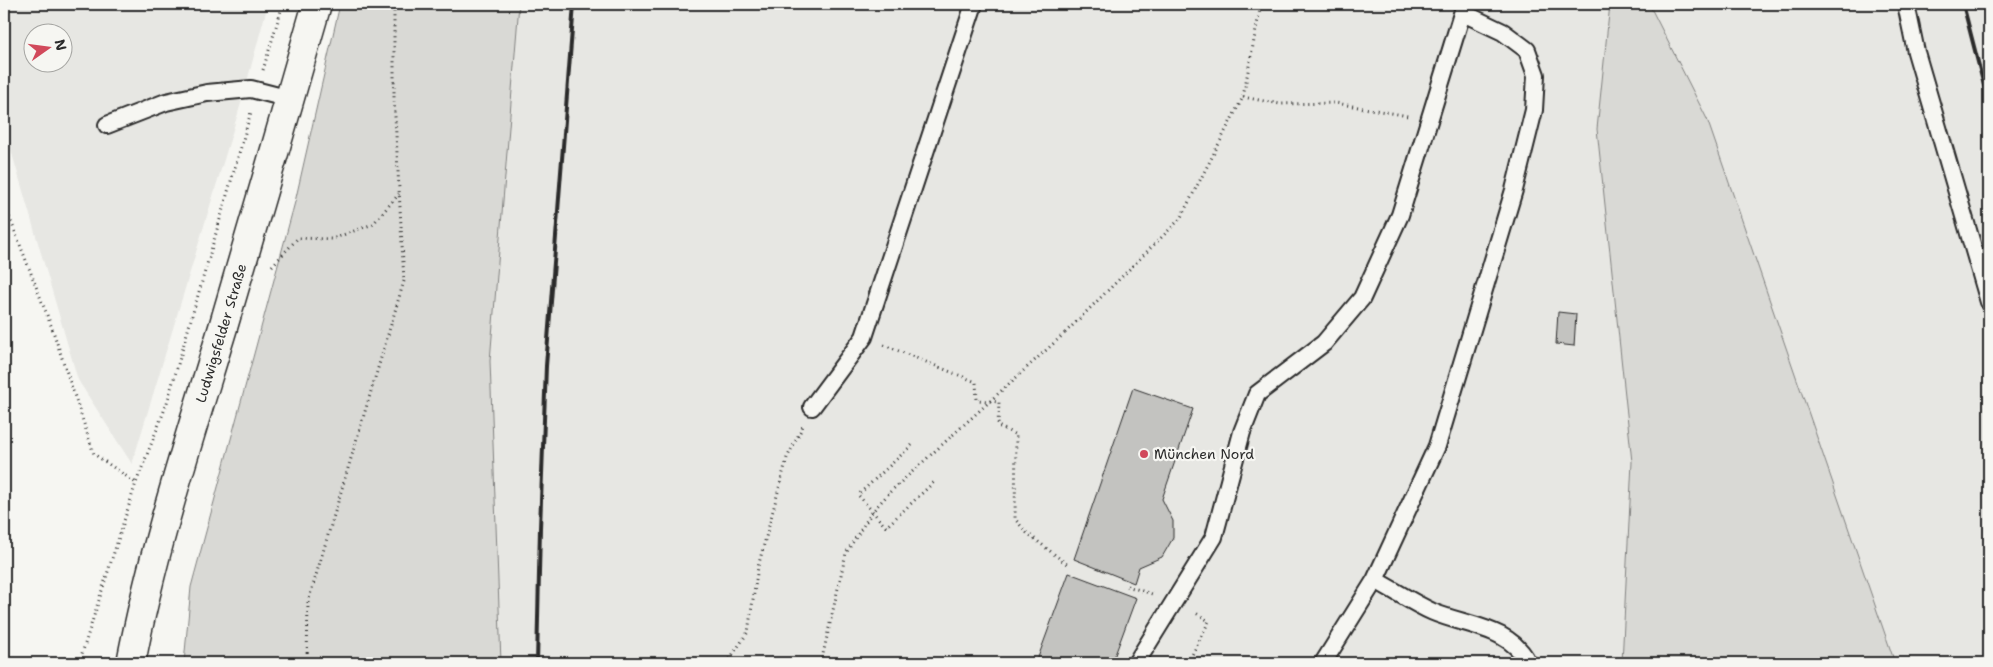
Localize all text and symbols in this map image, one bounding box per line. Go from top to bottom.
north arrow [22,22,72,72]
text: N [51,37,71,52]
street label: Ludwigsfelder Straße [191,261,250,405]
place label: München Nord [1154,445,1254,463]
marker: München Nord [1138,448,1150,460]

